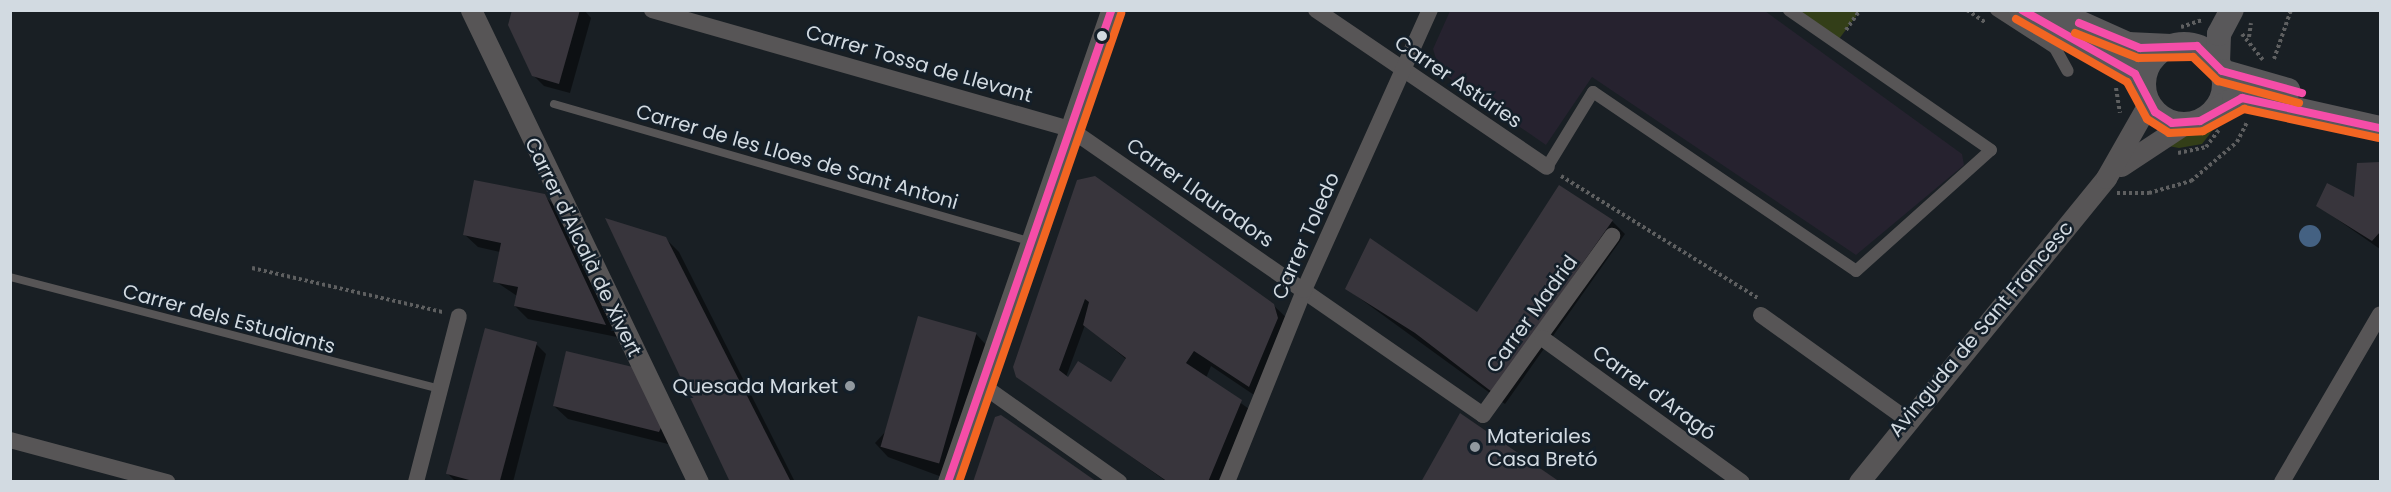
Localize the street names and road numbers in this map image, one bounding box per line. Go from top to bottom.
street label: Carrer Tossa de Llevant [803,20,1035,108]
street label: Carrer Astúries [1390,31,1526,133]
street label: Carrer de les Lloes de Sant Antoni [633,99,961,215]
street label: Carrer Llauradors [1122,133,1278,253]
street label: Carrer d'Alcalà de Xivert [519,134,647,360]
street label: Carrer Toledo [1267,169,1345,303]
street label: Avinguda de Sant Francesc [1884,216,2078,442]
street label: Carrer Madrid [1481,251,1583,377]
street label: Carrer dels Estudiants [120,279,338,359]
street label: Carrer d'Aragó [1588,340,1720,446]

